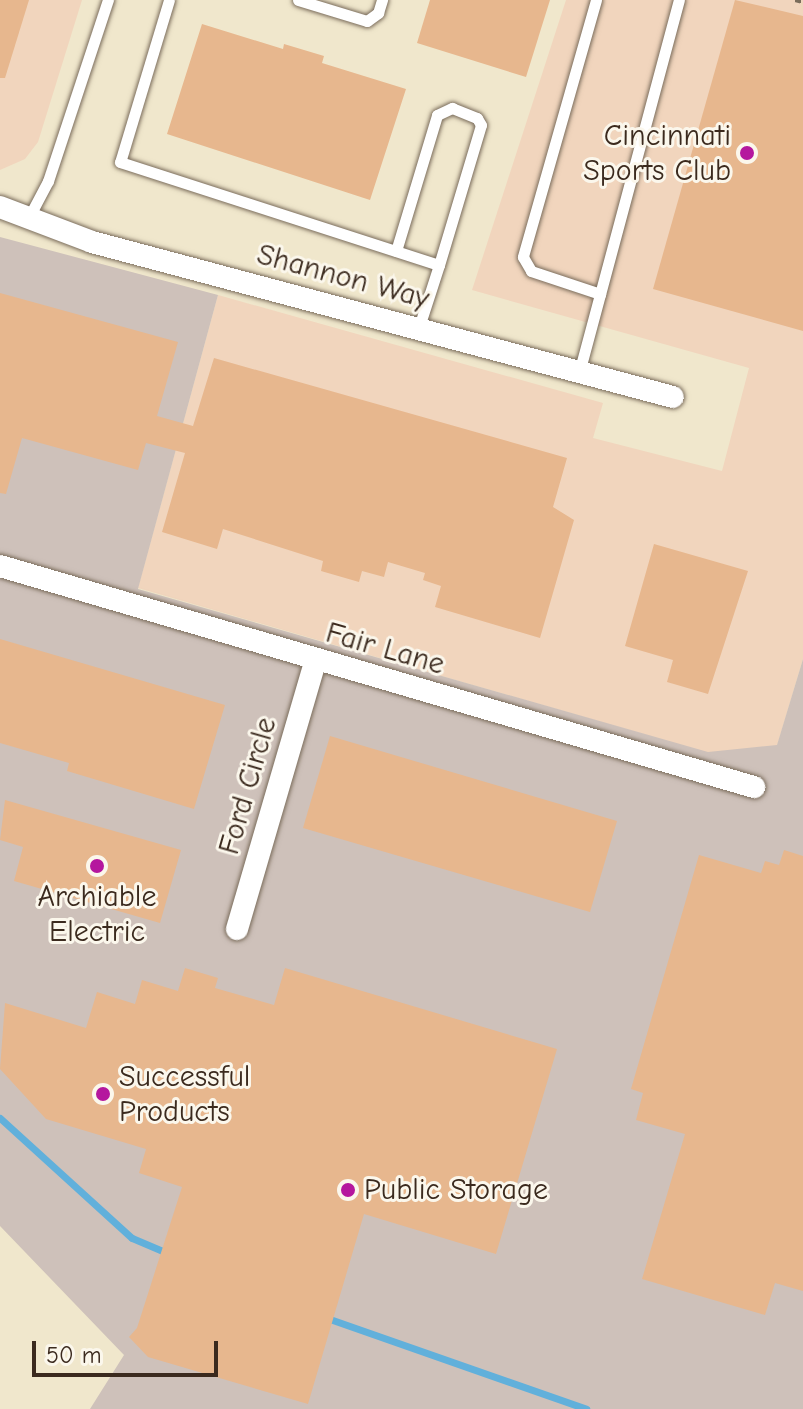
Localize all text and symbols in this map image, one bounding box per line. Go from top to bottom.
place label: Cincinnati Sports Club [583,118,731,188]
marker: Cincinnati Sports Club [738,144,756,162]
street label: Shannon Way [253,237,433,317]
street label: Fair Lane [322,615,448,683]
street label: Ford Circle [211,713,285,859]
marker: Archiable Electric [88,857,106,875]
place label: Archiable Electric [38,879,156,950]
place label: Successful Products [119,1059,250,1130]
marker: Successful Products [94,1085,112,1103]
place label: Public Storage [364,1172,548,1208]
marker: Public Storage [339,1181,357,1199]
scale bar [36,1325,222,1375]
text: 50 m [46,1341,102,1369]

